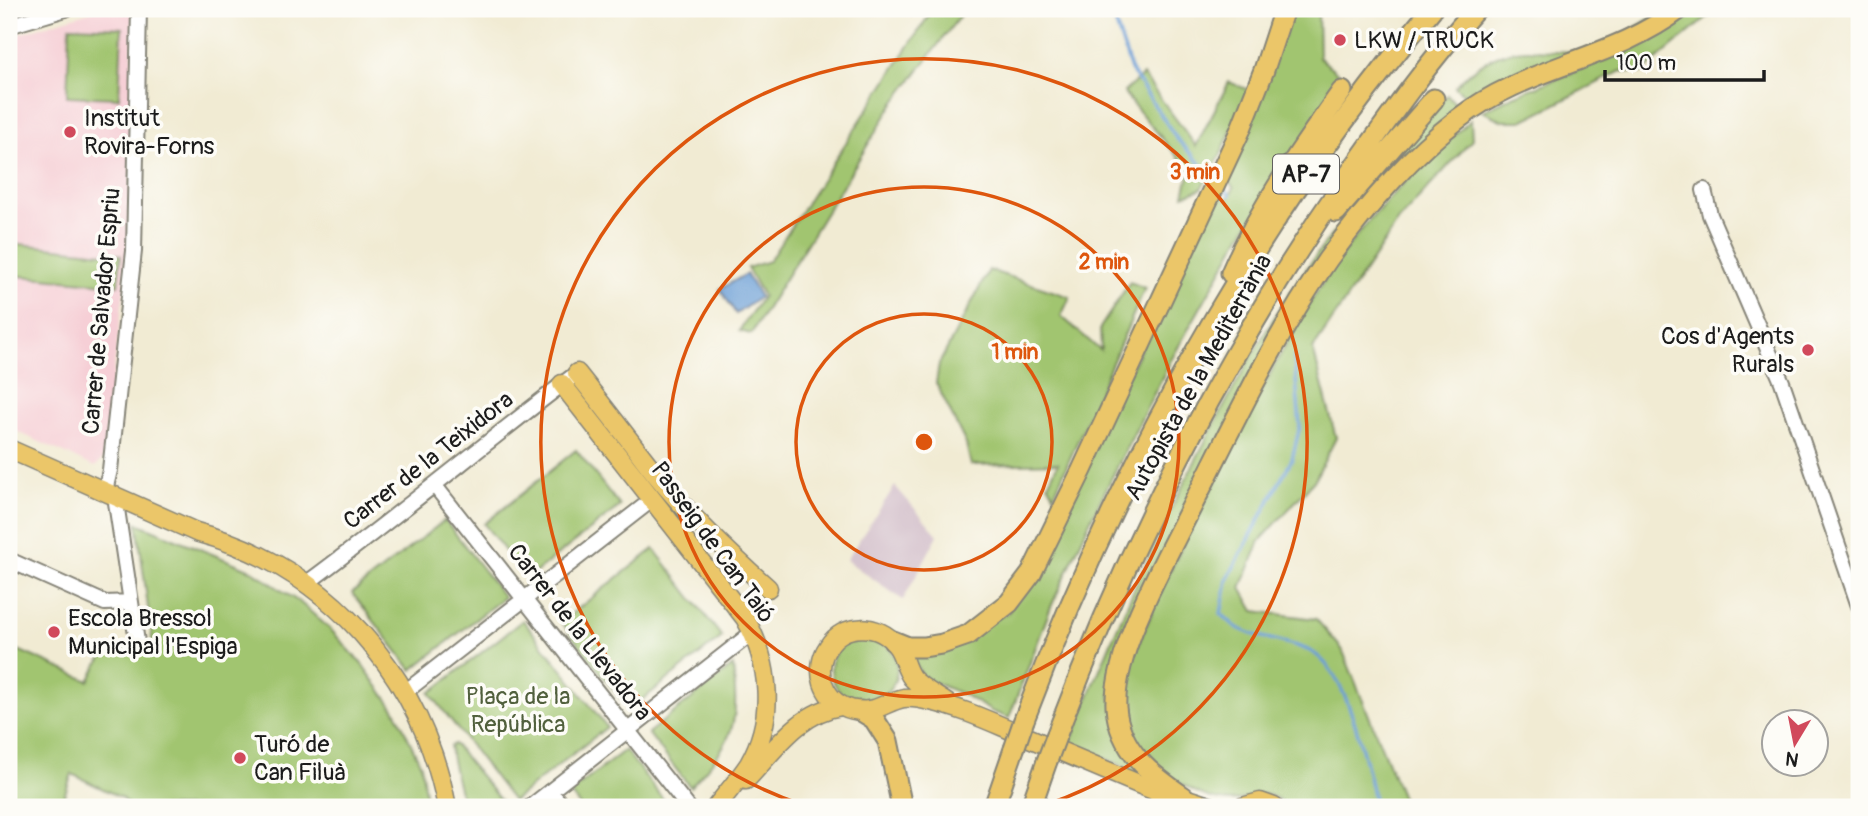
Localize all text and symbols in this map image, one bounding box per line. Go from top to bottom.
place label: LKW / TRUCK [1354,26,1494,55]
marker: LKW / TRUCK [1332,32,1348,48]
scale bar [1605,38,1765,82]
text: 100 m [1616,50,1676,77]
place label: Institut Rovira-Forns [84,104,215,161]
marker: Institut Rovira-Forns [62,124,78,140]
road number: AP-7 [1273,154,1339,194]
text: 3 min [1170,159,1220,186]
street label: Carrer de Salvador Espriu [76,187,127,436]
text: 2 min [1079,249,1129,276]
street label: Autopista de la Mediterrània [1119,249,1278,505]
place label: Cos d'Agents Rurals [1661,322,1794,379]
text: 1 min [992,339,1039,366]
marker: Cos d'Agents Rurals [1800,342,1816,358]
street label: Carrer de la Teixidora [338,385,519,536]
centre of rings [912,430,936,454]
street label: Passeig de Can Taió [644,456,781,628]
street label: Carrer de la Llevadora [502,538,658,726]
place label: Escola Bressol Municipal l'Espiga [68,604,238,661]
marker: Escola Bressol Municipal l'Espiga [46,624,62,640]
park label: Plaça de la República [466,682,570,739]
north arrow [1759,708,1829,778]
place label: Turó de Can Filuà [254,730,346,787]
text: N [1784,746,1801,772]
marker: Turó de Can Filuà [232,750,248,766]

